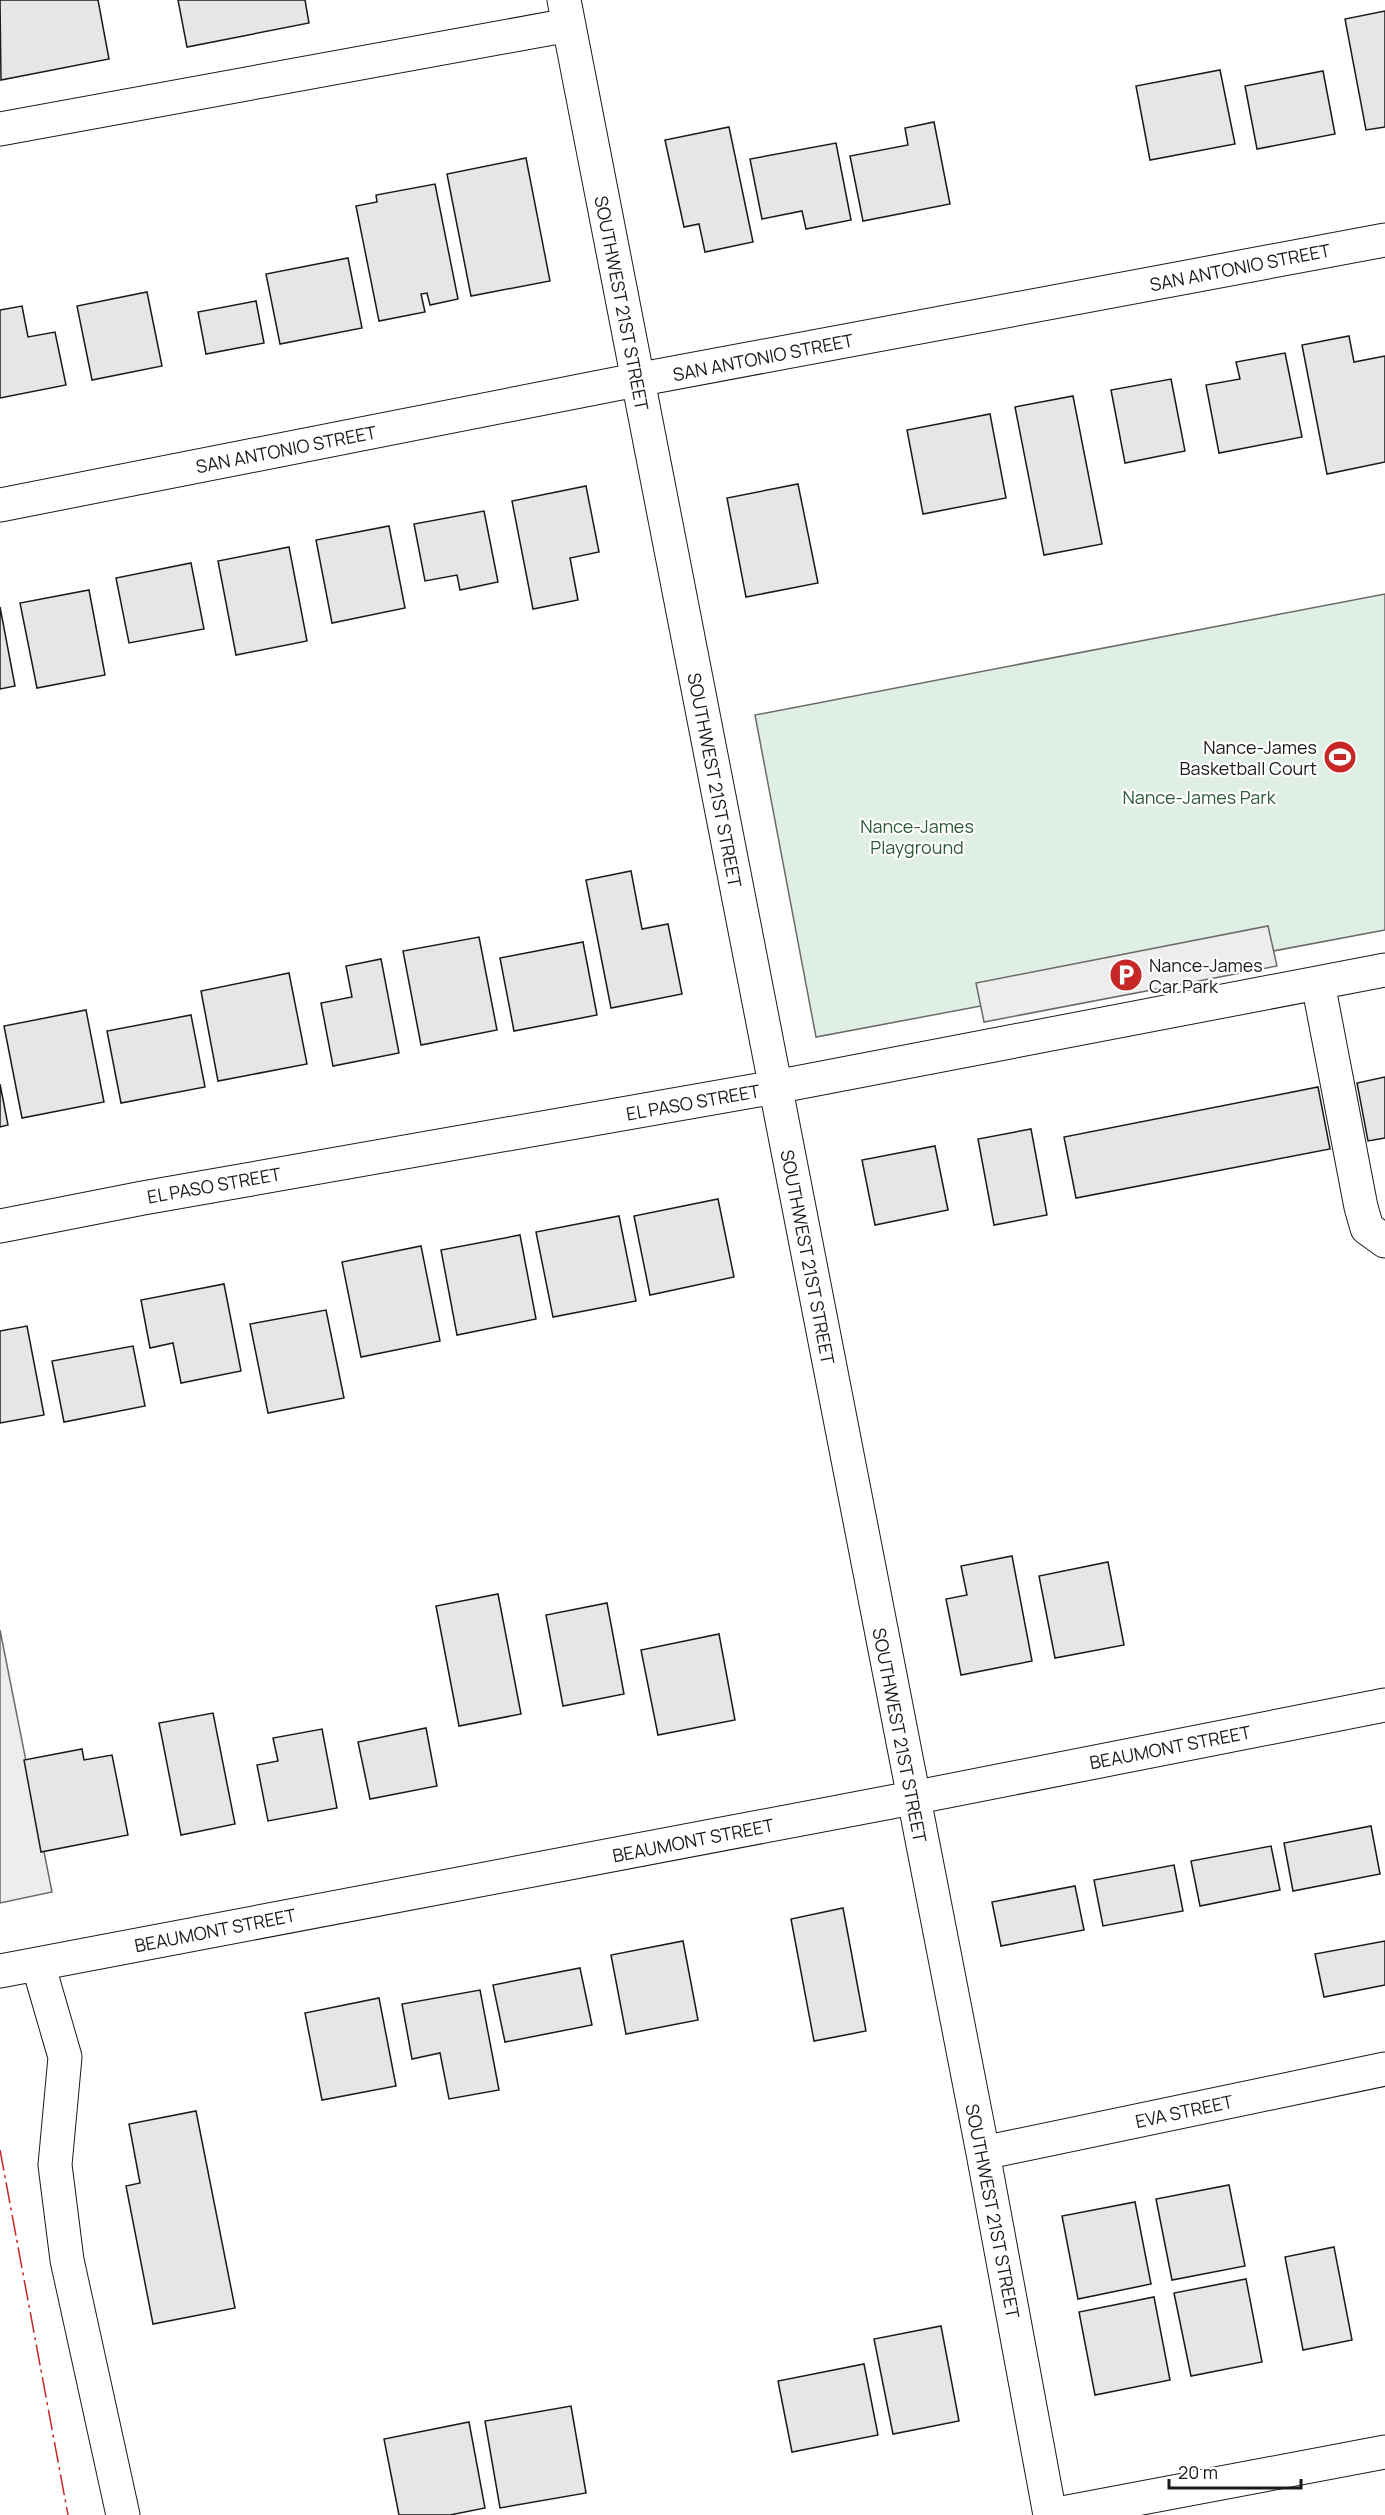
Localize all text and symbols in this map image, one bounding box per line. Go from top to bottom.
street label: SOUTHWEST 21ST STREET [589,194,655,413]
street label: SAN ANTONIO STREET [1148,238,1333,296]
street label: SAN ANTONIO STREET [671,328,856,386]
street label: SAN ANTONIO STREET [194,420,379,478]
street label: SOUTHWEST 21ST STREET [682,671,748,890]
place label: Nance-James Basketball Court [1179,735,1317,780]
sports icon: Nance-James Basketball Court [1322,739,1358,775]
park label: Nance-James Park [1122,785,1277,809]
park label: Nance-James Playground [860,814,974,859]
place label: Nance-James Car Park [1149,953,1263,998]
parking icon: Nance-James Car Park [1108,957,1144,993]
street label: EL PASO STREET [624,1078,762,1126]
street label: SOUTHWEST 21ST STREET [775,1148,841,1367]
street label: EL PASO STREET [145,1161,283,1209]
street label: SOUTHWEST 21ST STREET [867,1626,933,1845]
street label: BEAUMONT STREET [1087,1720,1253,1774]
street label: BEAUMONT STREET [610,1813,776,1867]
street label: BEAUMONT STREET [132,1903,298,1957]
street label: EVA STREET [1133,2089,1235,2133]
street label: SOUTHWEST 21ST STREET [960,2102,1026,2321]
scale bar [1169,2452,1301,2490]
text: 20 m [1178,2460,1218,2484]

